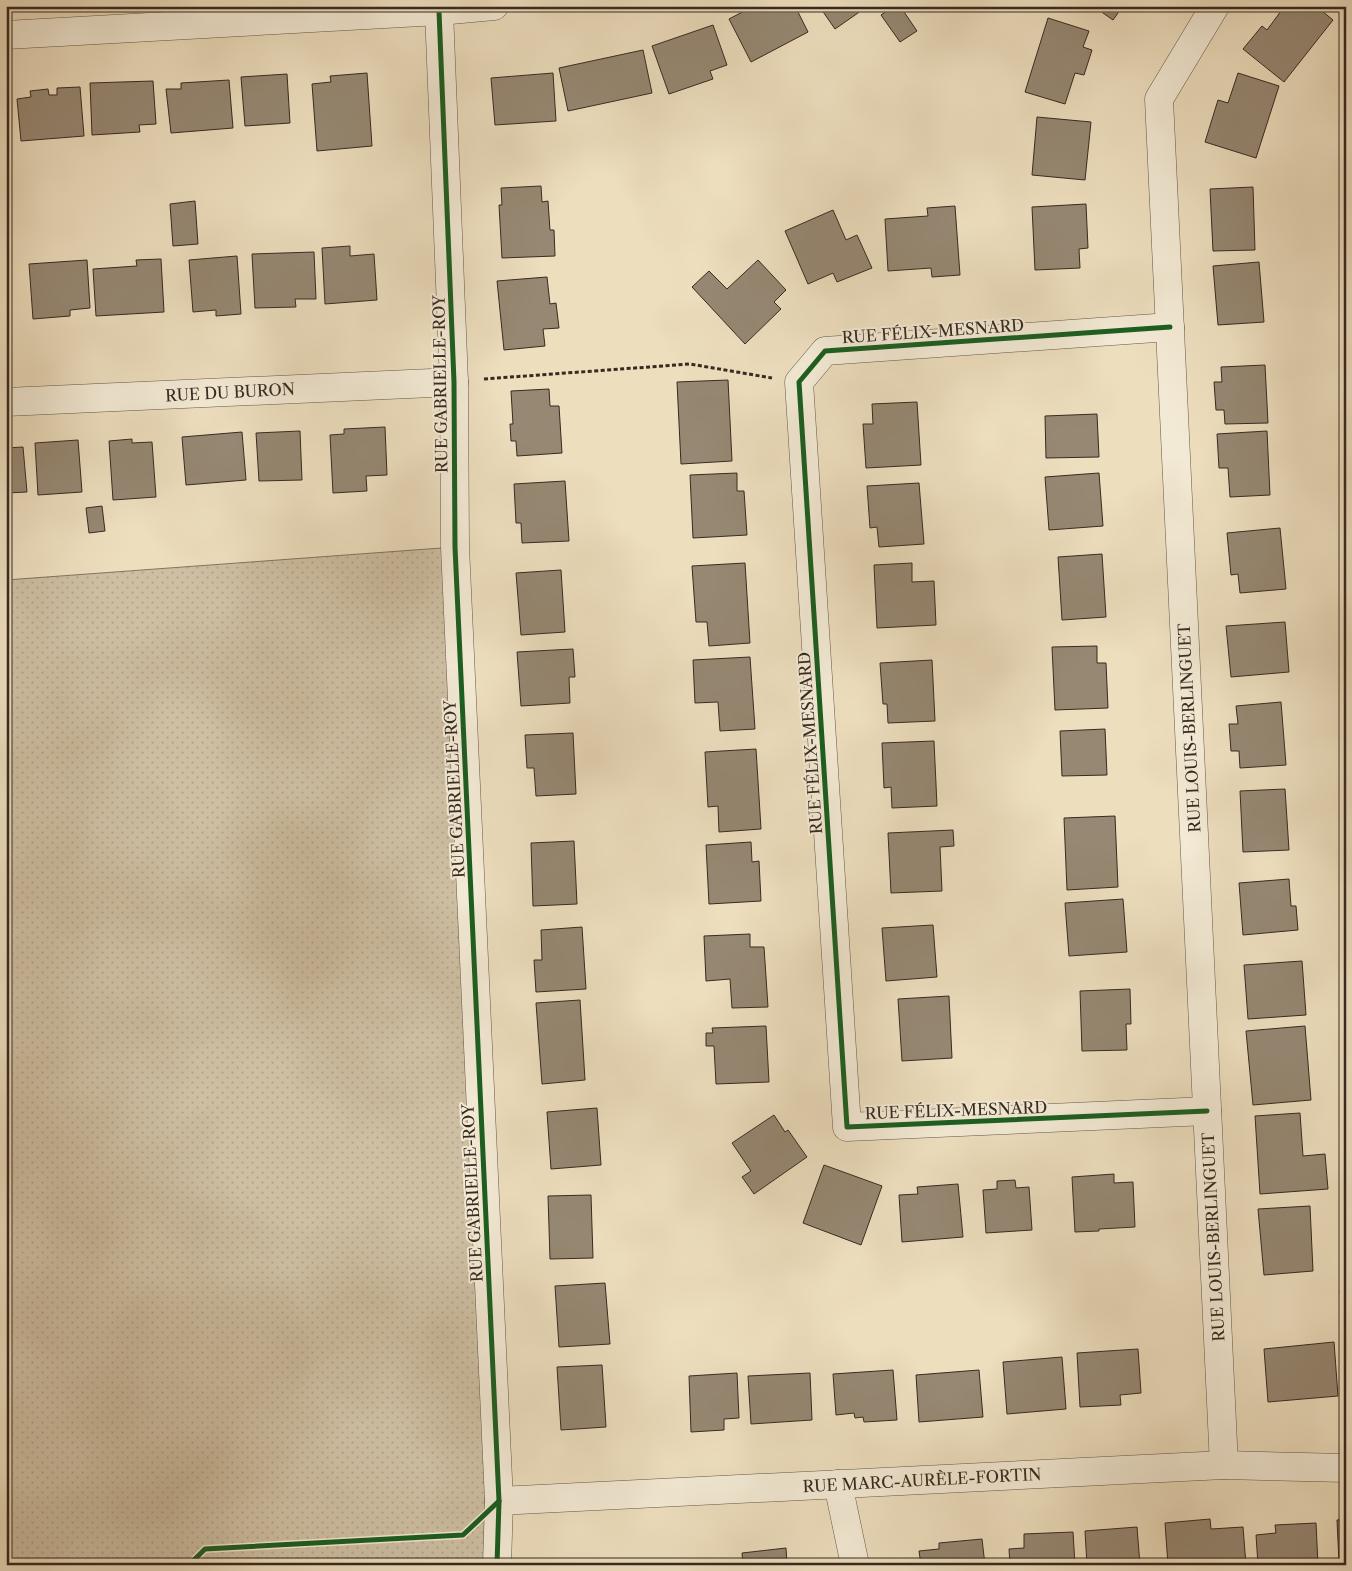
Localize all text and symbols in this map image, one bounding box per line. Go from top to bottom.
street label: RUE GABRIELLE-ROY [428,294,452,473]
street label: RUE FÉLIX-MESNARD [841,315,1025,347]
street label: RUE DU BURON [165,379,295,405]
street label: RUE LOUIS-BERLINGUET [1174,623,1204,833]
street label: RUE FÉLIX-MESNARD [794,651,826,835]
street label: RUE GABRIELLE-ROY [439,699,469,878]
street label: RUE FÉLIX-MESNARD [864,1097,1048,1123]
street label: RUE GABRIELLE-ROY [457,1103,487,1282]
street label: RUE LOUIS-BERLINGUET [1198,1132,1228,1342]
street label: RUE MARC-AURÈLE-FORTIN [802,1464,1042,1496]

